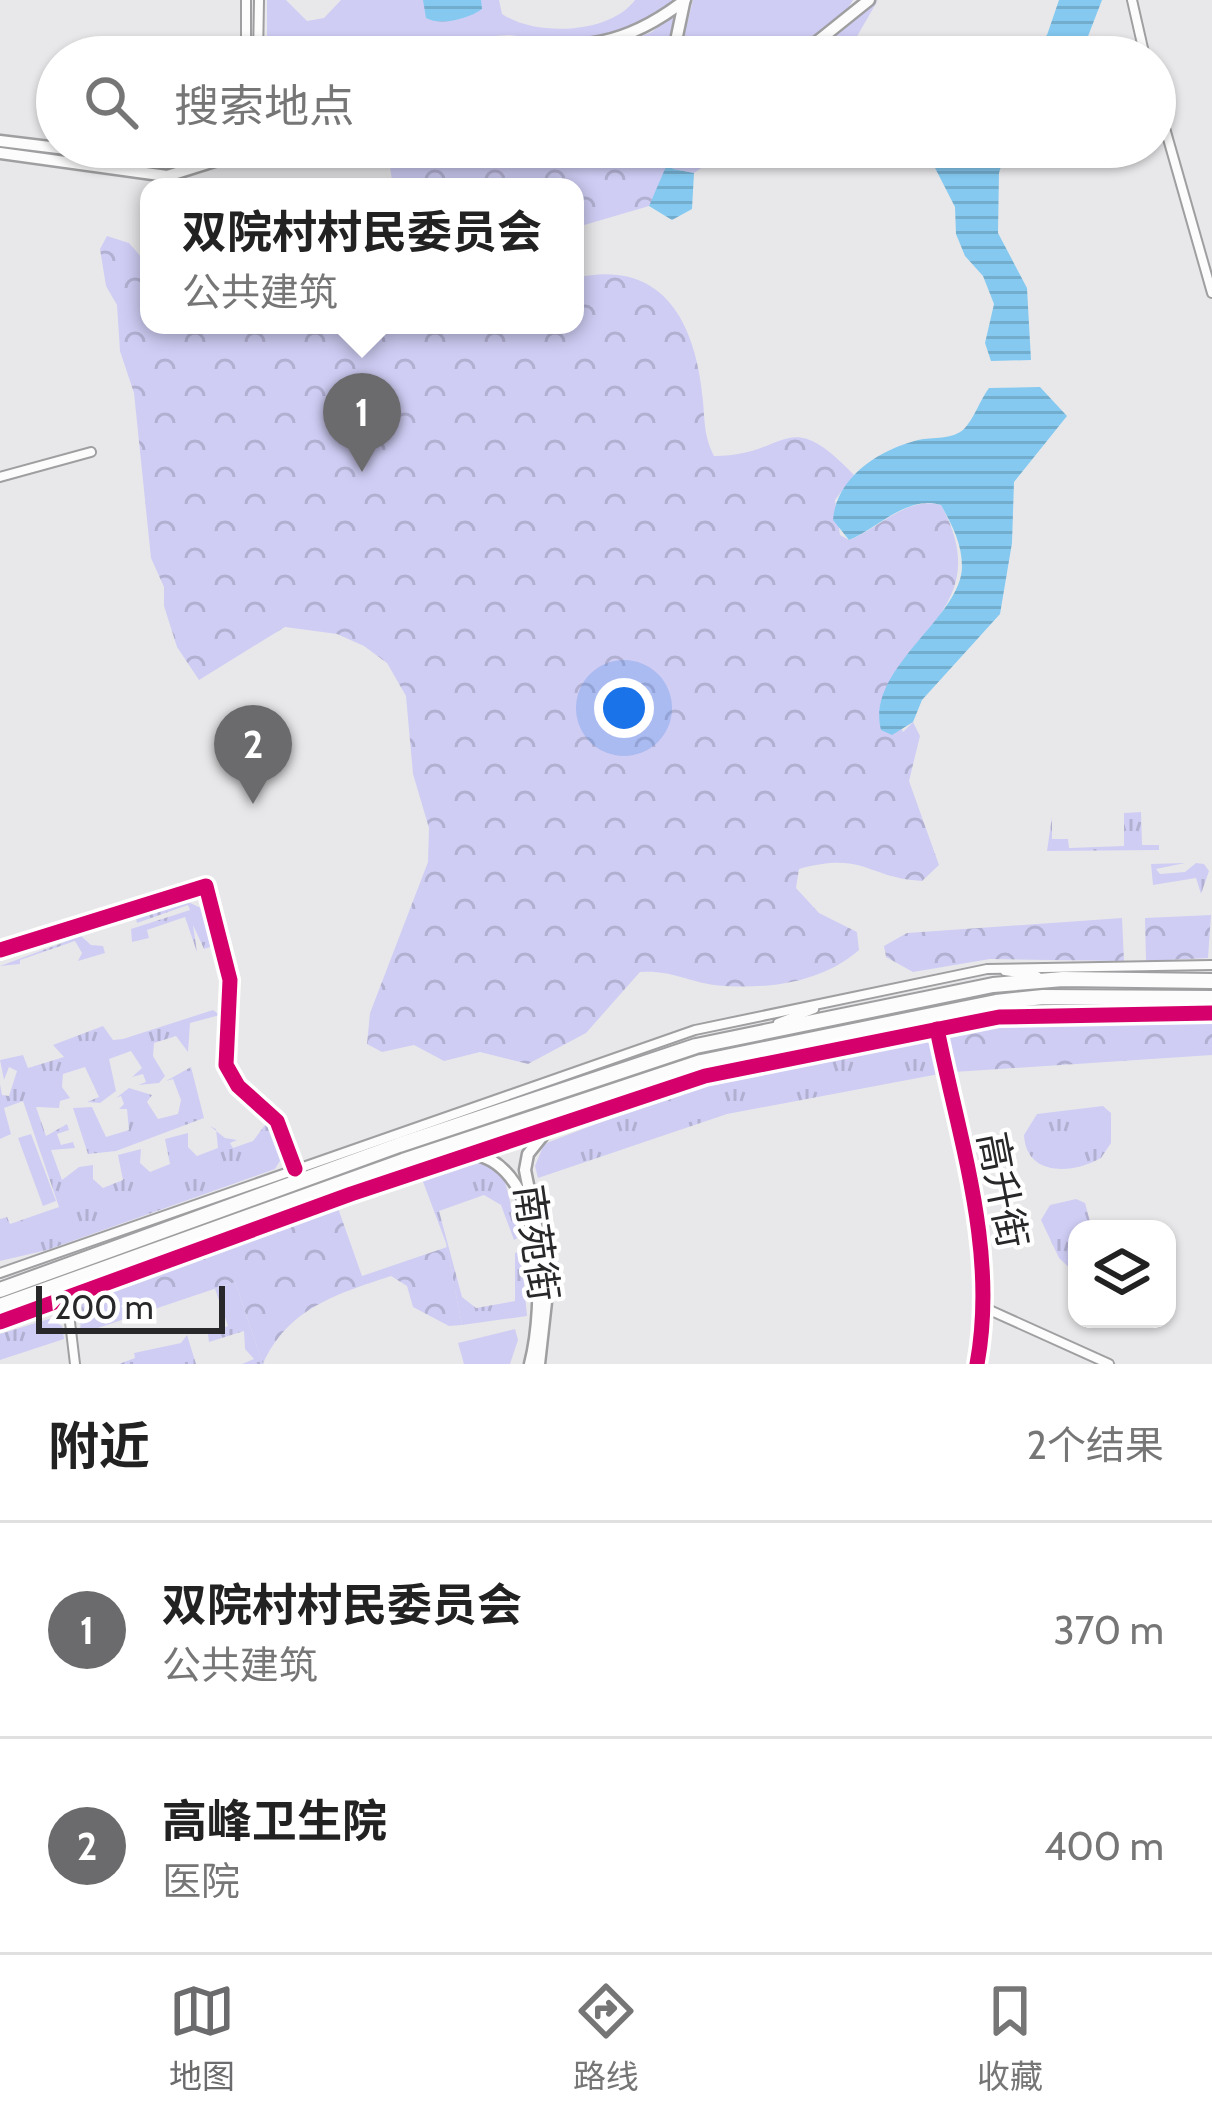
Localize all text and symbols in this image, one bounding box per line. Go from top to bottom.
search box [36,36,1176,168]
icon: search [78,69,144,135]
text: 搜索地点 [174,79,354,133]
popup [140,178,584,334]
text: 双院村村民委员会 [182,205,542,259]
text: 公共建筑 [182,268,338,316]
pin: 1 [323,373,401,472]
your location [594,678,654,738]
pin: 2 [214,705,292,804]
street label: 高升街 [968,1128,1038,1252]
street label: 南苑街 [505,1182,569,1304]
map controls [1068,1220,1176,1328]
button: layers [1068,1220,1176,1328]
scale bar [36,1280,225,1333]
text: 200 m [54,1287,154,1327]
text: 附近 [48,1415,150,1477]
text: 2个结果 [1027,1421,1164,1469]
text: 双院村村民委员会 [162,1578,522,1632]
text: 1 [80,1606,94,1654]
text: 370 m [1053,1606,1164,1654]
text: 公共建筑 [162,1641,318,1689]
text: 高峰卫生院 [162,1794,387,1848]
text: 2 [77,1822,97,1870]
text: 400 m [1044,1822,1164,1870]
text: 医院 [162,1857,240,1905]
tab: 地图 [169,1978,235,2098]
tab: 路线 [573,1978,639,2098]
tab: 收藏 [977,1978,1043,2098]

